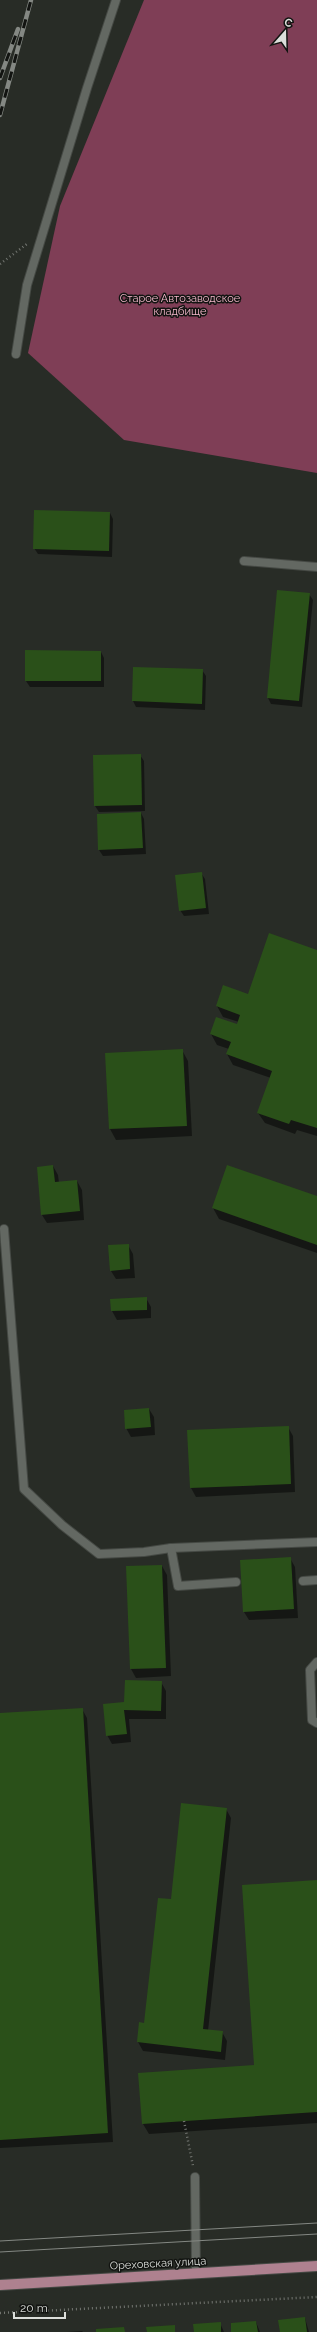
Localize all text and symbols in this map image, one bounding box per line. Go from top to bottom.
north arrow [265,12,305,52]
text: С [282,16,294,31]
park label: Старое Автозаводское кладбище [120,292,241,318]
street label: Ореховская улица [110,2254,207,2273]
scale bar [14,2294,65,2320]
text: 20 m [20,2301,48,2315]

